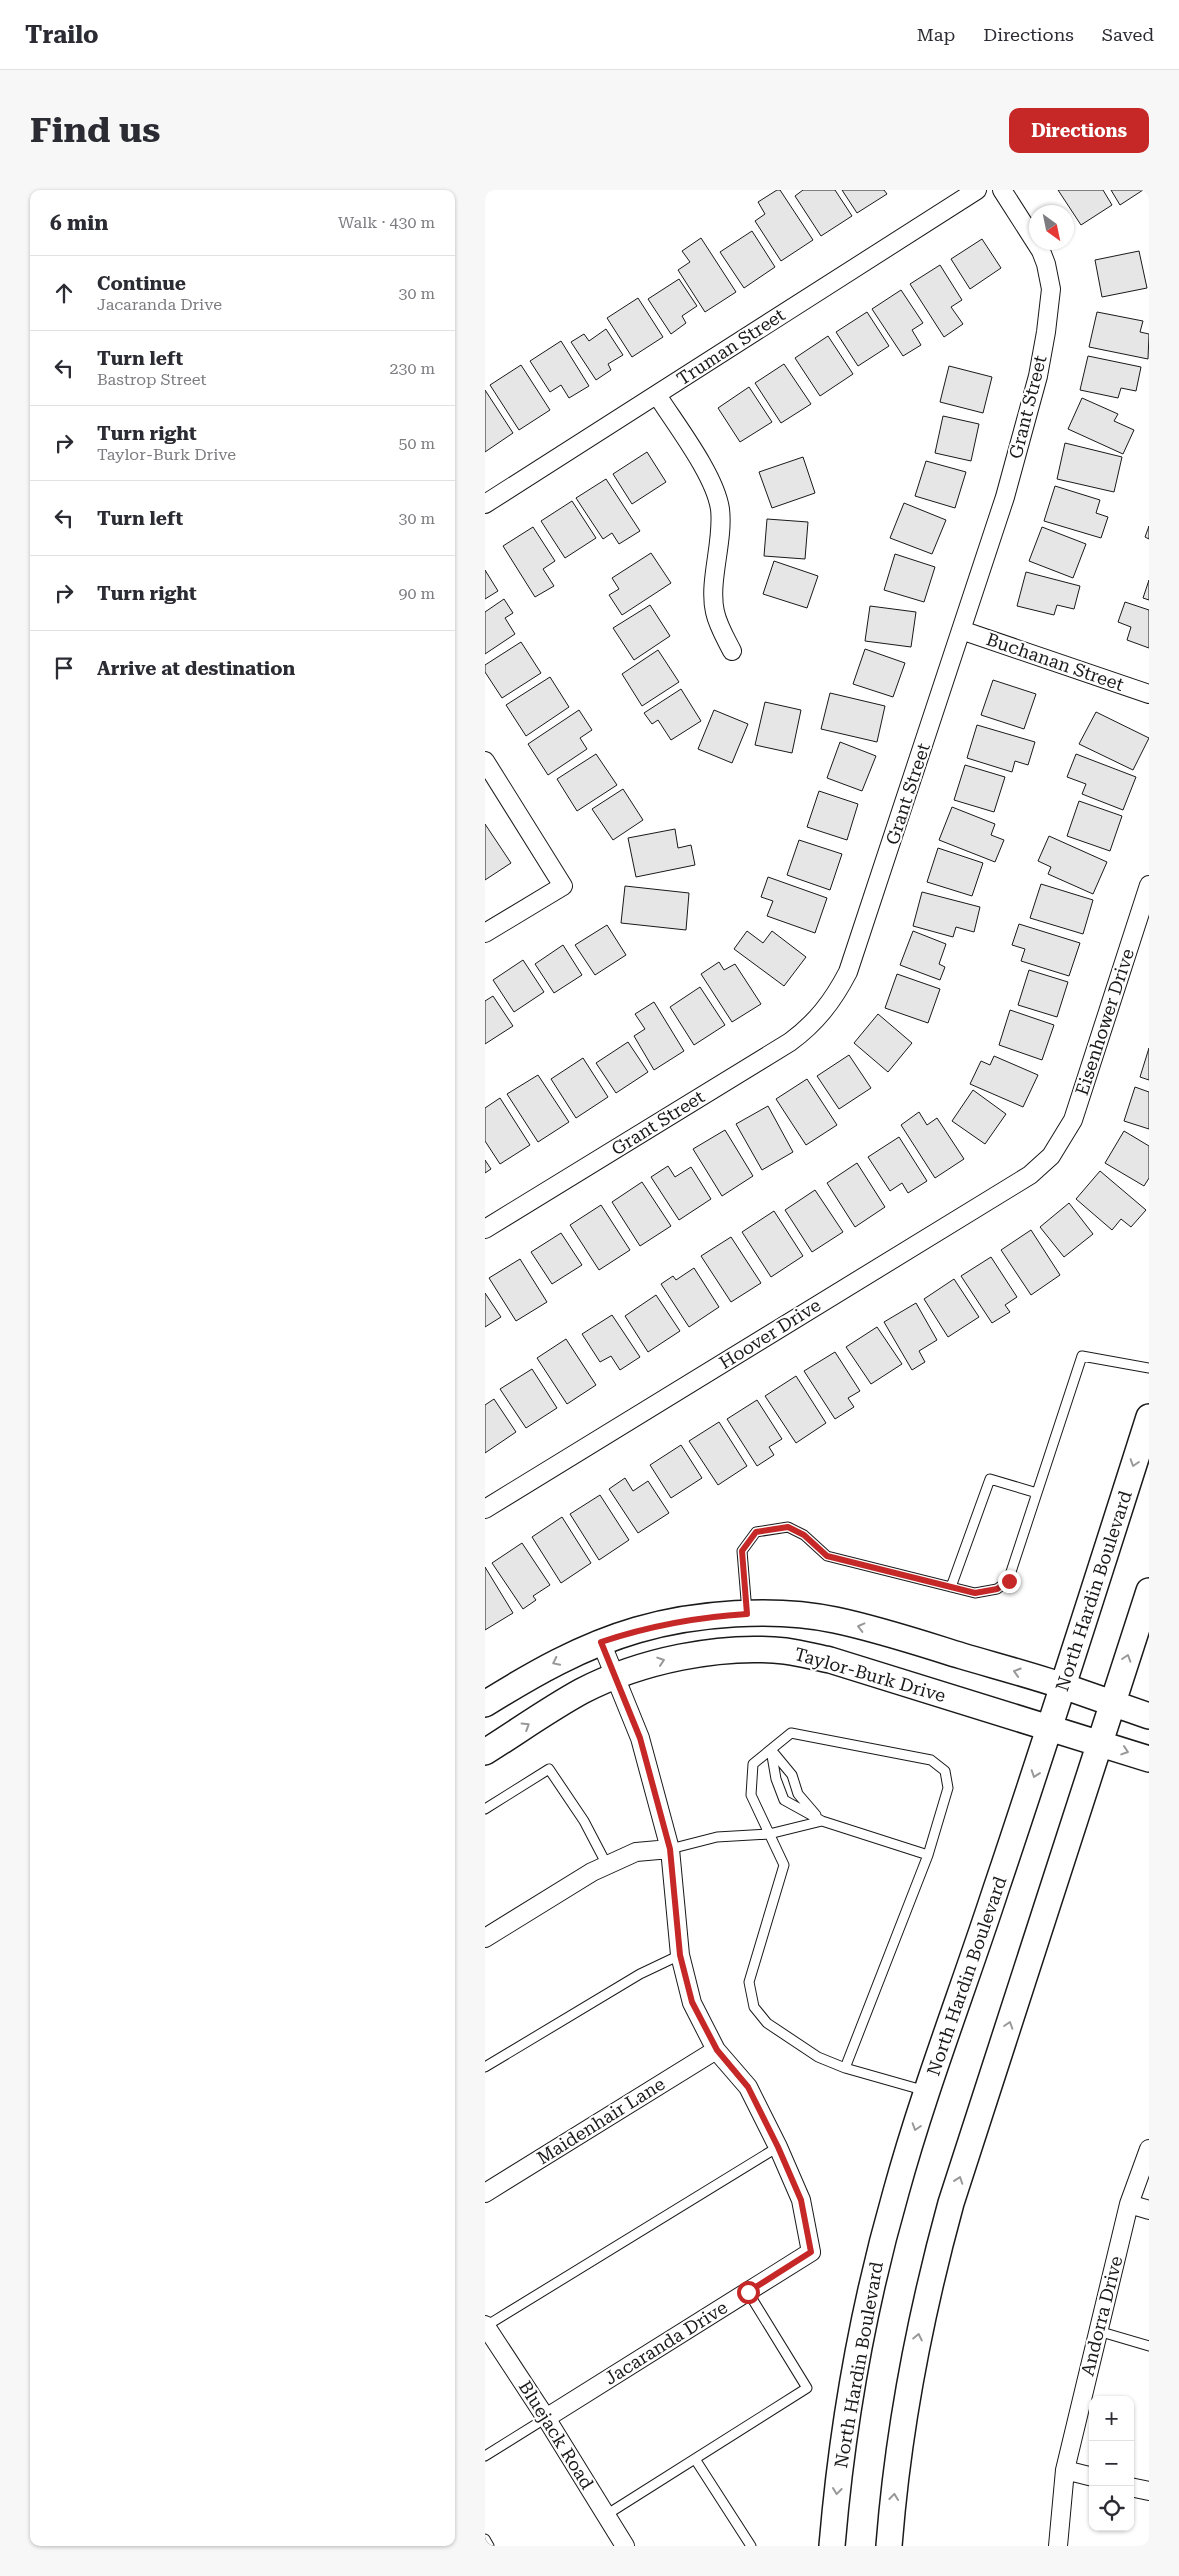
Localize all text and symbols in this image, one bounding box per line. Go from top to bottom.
text: Trailo [25,21,99,49]
text: Map [917,24,955,45]
text: Directions [983,24,1074,45]
text: Saved [1102,24,1154,45]
button: Directions [1009,108,1149,153]
text: Find us [30,110,160,151]
north arrow [1029,205,1074,250]
text: 6 min [50,211,108,235]
text: Walk · 430 m [338,213,435,232]
text: Continue [97,272,186,295]
icon: ahead [50,279,78,307]
text: 30 m [398,284,435,303]
text: Jacaranda Drive [97,295,222,314]
street label: Truman Street [673,304,789,389]
text: Turn left [97,347,183,370]
street label: Grant Street [1005,353,1051,461]
icon: left [50,354,78,382]
text: 230 m [389,359,435,378]
text: Bastrop Street [97,370,207,389]
text: Turn right [97,422,197,445]
icon: right [50,429,78,457]
text: 50 m [398,434,435,453]
text: Taylor-Burk Drive [97,445,236,464]
icon: left [50,504,78,532]
text: Turn left [97,507,183,530]
text: 30 m [398,509,435,528]
icon: right [50,579,78,607]
text: Turn right [97,582,197,605]
text: 90 m [398,584,435,603]
street label: Buchanan Street [984,628,1127,695]
icon: arrive [50,654,78,682]
text: Arrive at destination [97,657,295,680]
street label: Grant Street [881,740,934,847]
street label: Eisenhower Drive [1071,946,1138,1098]
street label: Grant Street [607,1086,708,1159]
street label: Hoover Drive [715,1294,824,1373]
one-way arrow [1130,1458,1140,1467]
street label: North Hardin Boulevard [1051,1488,1136,1694]
route end [998,1570,1021,1593]
one-way arrow [857,1622,865,1632]
street label: Taylor-Burk Drive [792,1643,948,1706]
one-way arrow [1122,1654,1132,1662]
one-way arrow [552,1656,561,1666]
one-way arrow [656,1657,664,1667]
one-way arrow [1013,1668,1021,1678]
one-way arrow [521,1723,530,1732]
one-way arrow [1120,1745,1128,1755]
one-way arrow [1031,1770,1041,1778]
street label: North Hardin Boulevard [923,1873,1011,2078]
one-way arrow [1004,2022,1014,2030]
street label: Maidenhair Lane [533,2073,669,2168]
one-way arrow [912,2123,922,2131]
one-way arrow [953,2176,963,2184]
street label: Andorra Drive [1076,2254,1127,2378]
street label: North Hardin Boulevard [830,2260,887,2470]
route start [737,2281,760,2304]
street label: Jacaranda Drive [601,2296,731,2389]
one-way arrow [912,2332,923,2341]
street label: Bluejack Road [515,2377,598,2493]
map controls [1089,2396,1134,2531]
button: + [1089,2396,1134,2441]
button: − [1089,2441,1134,2486]
button: locate [1089,2486,1134,2531]
one-way arrow [832,2487,843,2495]
one-way arrow [888,2493,899,2501]

